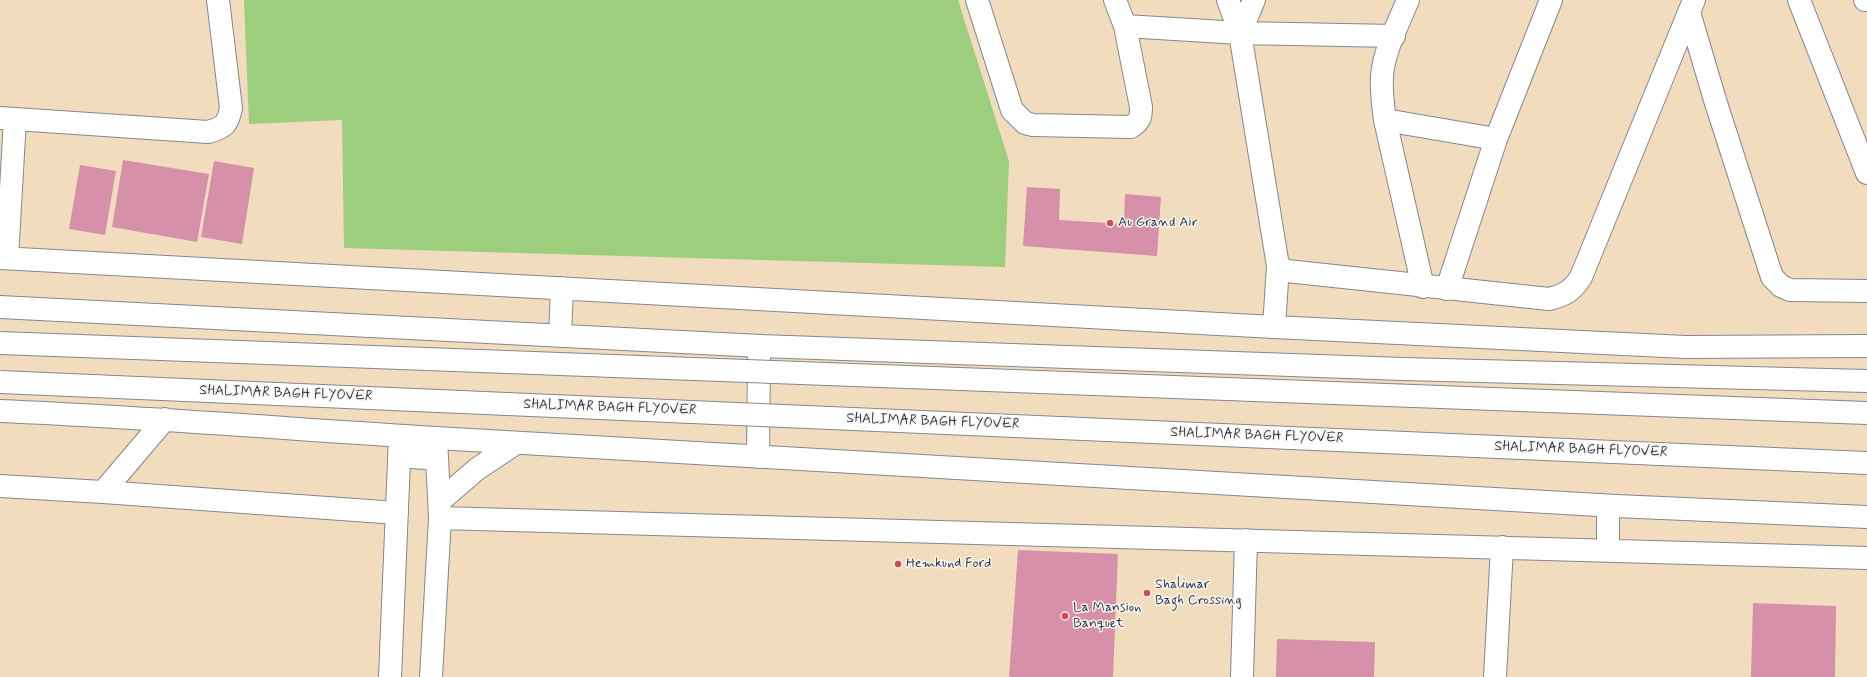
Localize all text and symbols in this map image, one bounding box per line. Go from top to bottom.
place label: Au Grand Air [1118,215,1198,231]
marker: Au Grand Air [1105,218,1115,228]
street label: SHALIMAR BAGH FLYOVER [199,383,373,405]
street label: SHALIMAR BAGH FLYOVER [523,397,697,419]
street label: SHALIMAR BAGH FLYOVER [846,411,1020,433]
street label: SHALIMAR BAGH FLYOVER [1170,425,1344,447]
street label: SHALIMAR BAGH FLYOVER [1494,439,1668,461]
place label: Hemkund Ford [906,556,991,572]
marker: Hemkund Ford [893,559,903,569]
place label: Shalimar Bagh Crossing [1155,577,1241,610]
marker: Shalimar Bagh Crossing [1142,588,1152,598]
place label: La Mansion Banquet [1073,600,1141,632]
marker: La Mansion Banquet [1060,611,1070,621]

